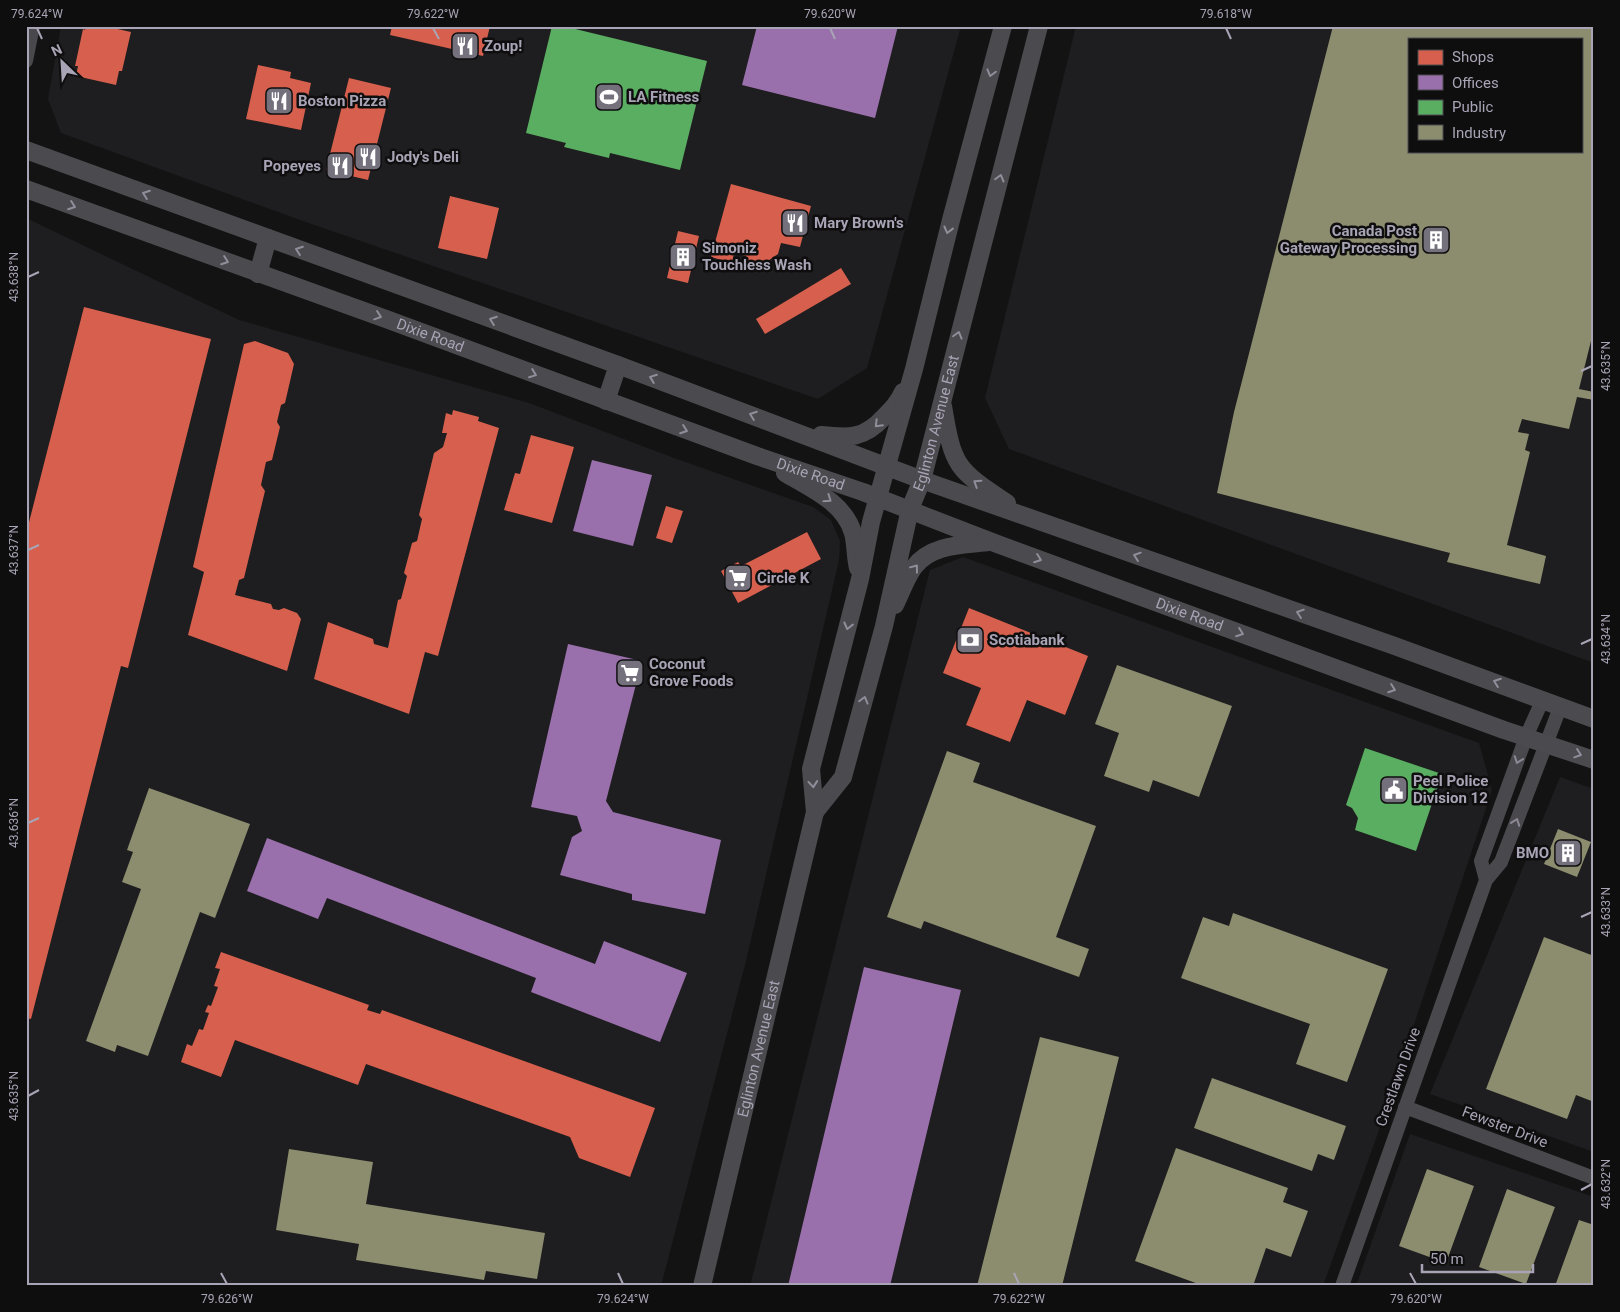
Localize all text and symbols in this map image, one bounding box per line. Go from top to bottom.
text: 79.624°W [11,7,63,21]
text: 79.622°W [407,7,459,21]
text: 79.620°W [804,7,856,21]
text: 79.618°W [1200,7,1252,21]
restaurant icon: Zoup! [450,31,480,61]
place label: Zoup! [484,37,522,55]
north arrow [38,38,88,88]
legend [1408,38,1582,152]
text: N [49,41,64,60]
text: Shops [1452,48,1494,66]
one-way arrow [986,69,996,77]
text: Offices [1452,74,1499,92]
sports icon: LA Fitness [594,82,624,112]
restaurant icon: Boston Pizza [264,86,294,116]
place label: LA Fitness [628,88,700,106]
place label: Boston Pizza [298,92,386,110]
text: Public [1452,98,1493,116]
text: Industry [1452,124,1506,142]
restaurant icon: Jody's Deli [353,142,383,172]
place label: Jody's Deli [387,148,459,166]
restaurant icon: Popeyes [325,151,355,181]
place label: Popeyes [263,157,321,175]
one-way arrow [994,174,1004,182]
one-way arrow [142,190,151,200]
one-way arrow [67,200,76,210]
restaurant icon: Mary Brown's [780,208,810,238]
place label: Mary Brown's [814,214,904,232]
place label: Canada Post Gateway Processing [1280,222,1417,257]
building icon: Canada Post Gateway Processing [1421,225,1451,255]
one-way arrow [944,226,954,234]
place label: Simoniz Touchless Wash [702,239,811,274]
building icon: Simoniz Touchless Wash [668,242,698,272]
one-way arrow [295,246,304,256]
text: 43.638°N [7,252,21,302]
one-way arrow [220,255,228,265]
one-way arrow [373,310,382,320]
street label: Dixie Road [394,315,467,356]
one-way arrow [489,316,498,326]
one-way arrow [952,330,963,339]
text: 43.635°N [1599,341,1613,391]
street label: Eglinton Avenue East [909,353,963,494]
one-way arrow [528,368,536,378]
one-way arrow [649,374,657,384]
one-way arrow [750,411,758,421]
one-way arrow [875,418,884,427]
one-way arrow [680,424,688,434]
street label: Dixie Road [774,454,847,494]
one-way arrow [974,480,983,489]
one-way arrow [822,493,832,502]
text: 43.637°N [7,525,21,575]
one-way arrow [1133,552,1142,562]
one-way arrow [1033,553,1041,563]
supermarket icon: Circle K [723,563,753,593]
one-way arrow [910,565,918,574]
place label: Circle K [757,569,810,587]
street label: Dixie Road [1153,594,1226,635]
one-way arrow [1296,609,1305,619]
text: 43.634°N [1599,614,1613,664]
one-way arrow [843,622,854,631]
bank icon: Scotiabank [955,625,985,655]
one-way arrow [1235,627,1243,637]
place label: Scotiabank [989,631,1065,649]
place label: Coconut Grove Foods [649,655,734,690]
supermarket icon: Coconut Grove Foods [615,658,645,688]
one-way arrow [1493,678,1502,688]
one-way arrow [1387,683,1396,693]
one-way arrow [858,696,869,705]
one-way arrow [1574,748,1582,758]
one-way arrow [1514,756,1524,764]
place label: Peel Police Division 12 [1413,772,1488,807]
public building icon: Peel Police Division 12 [1379,775,1409,805]
one-way arrow [807,780,818,788]
text: 43.636°N [7,798,21,848]
one-way arrow [1510,818,1520,827]
building icon: BMO [1553,838,1583,868]
place label: BMO [1516,844,1549,862]
text: 43.633°N [1599,887,1613,937]
street label: Eglinton Avenue East [734,978,784,1119]
street label: Crestlawn Drive [1372,1025,1424,1129]
text: 43.635°N [7,1071,21,1121]
street label: Fewster Drive [1460,1102,1550,1152]
text: 43.632°N [1599,1159,1613,1209]
scale bar [1422,1242,1534,1274]
text: 50 m [1430,1250,1464,1268]
text: 79.626°W [201,1292,253,1306]
text: 79.624°W [597,1292,649,1306]
text: 79.622°W [993,1292,1045,1306]
text: 79.620°W [1390,1292,1442,1306]

